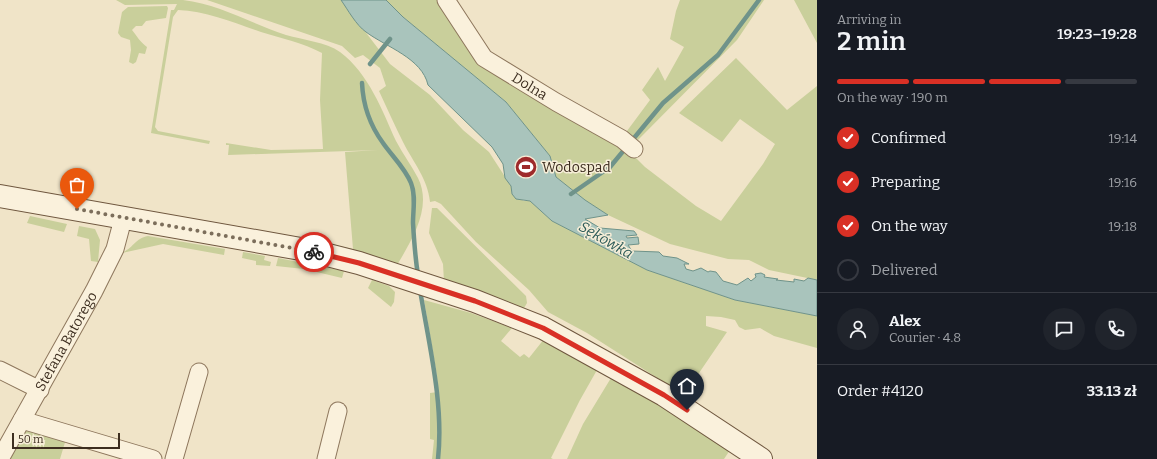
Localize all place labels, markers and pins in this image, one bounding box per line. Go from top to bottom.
sports icon: Wodospad [513,154,539,180]
place label: Wodospad [542,159,611,176]
pin [60,168,94,209]
pin [670,369,704,410]

